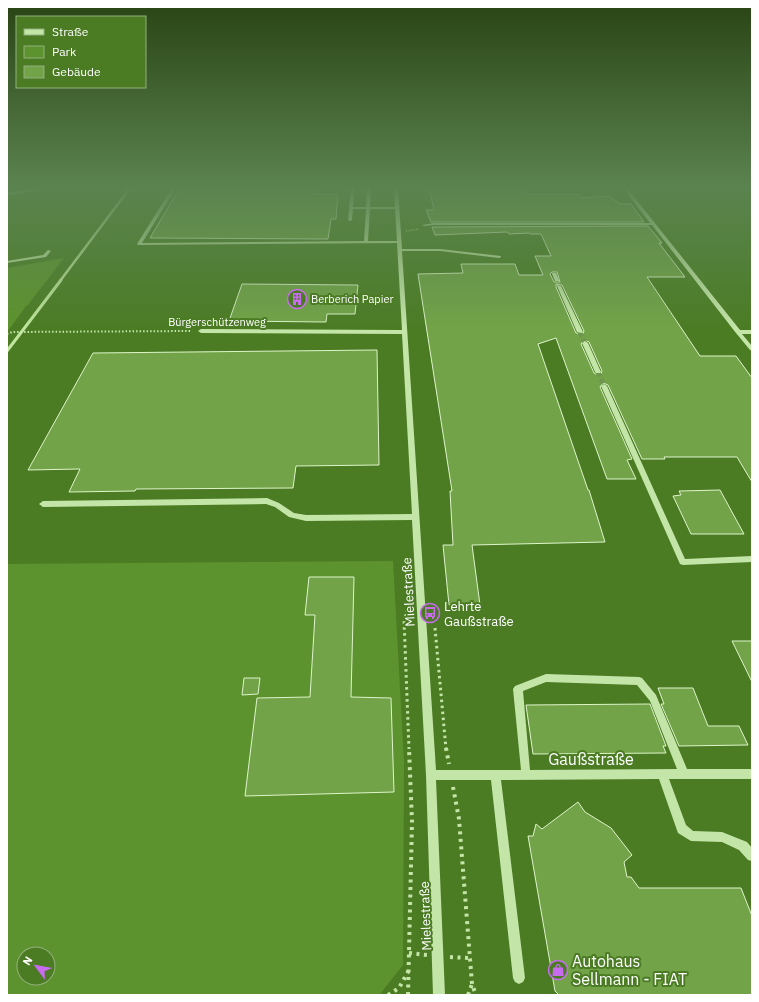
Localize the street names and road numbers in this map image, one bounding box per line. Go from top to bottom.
street label: Bürgerschützenweg [168,315,266,329]
street label: Mielestraße [398,557,419,627]
street label: Gaußstraße [548,749,634,769]
street label: Mielestraße [416,881,435,951]

